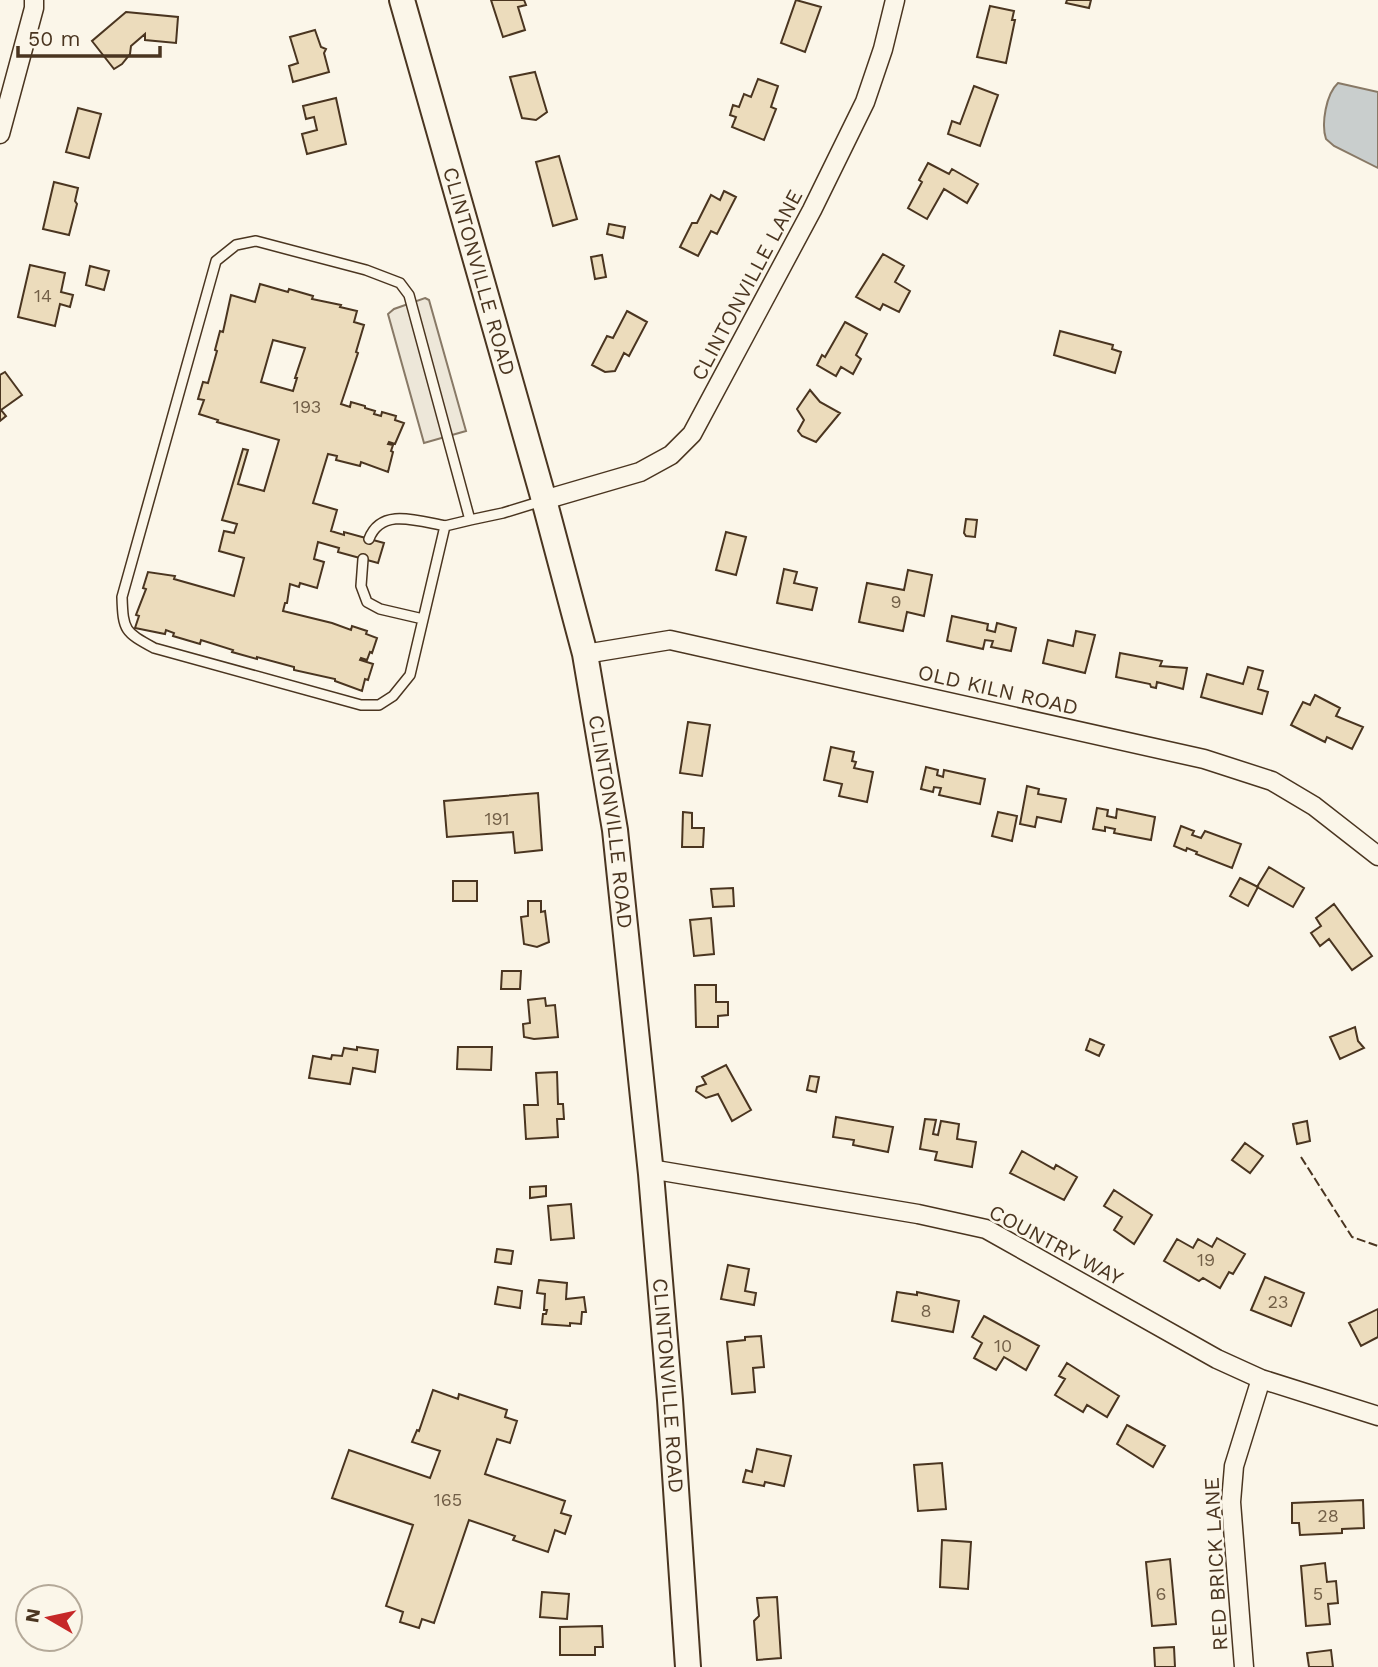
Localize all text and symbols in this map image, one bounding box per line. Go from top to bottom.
scale bar [18,14,159,58]
text: 50 m [28,26,80,51]
street label: CLINTONVILLE ROAD [438,164,521,378]
street label: CLINTONVILLE LANE [686,185,808,385]
house number: 14 [34,285,52,306]
house number: 193 [293,396,321,417]
house number: 9 [890,591,902,612]
street label: OLD KILN ROAD [916,659,1081,720]
street label: CLINTONVILLE ROAD [584,713,638,930]
house number: 191 [484,808,510,829]
street label: COUNTRY WAY [985,1199,1128,1290]
house number: 19 [1197,1249,1215,1270]
street label: CLINTONVILLE ROAD [648,1277,689,1494]
house number: 23 [1268,1291,1289,1312]
house number: 8 [920,1300,932,1321]
house number: 10 [994,1335,1012,1356]
street label: RED BRICK LANE [1198,1477,1233,1651]
house number: 165 [434,1489,462,1510]
house number: 28 [1317,1505,1339,1526]
north arrow [14,1583,84,1653]
house number: 6 [1156,1583,1166,1604]
house number: 5 [1313,1583,1323,1604]
text: N [20,1607,45,1624]

